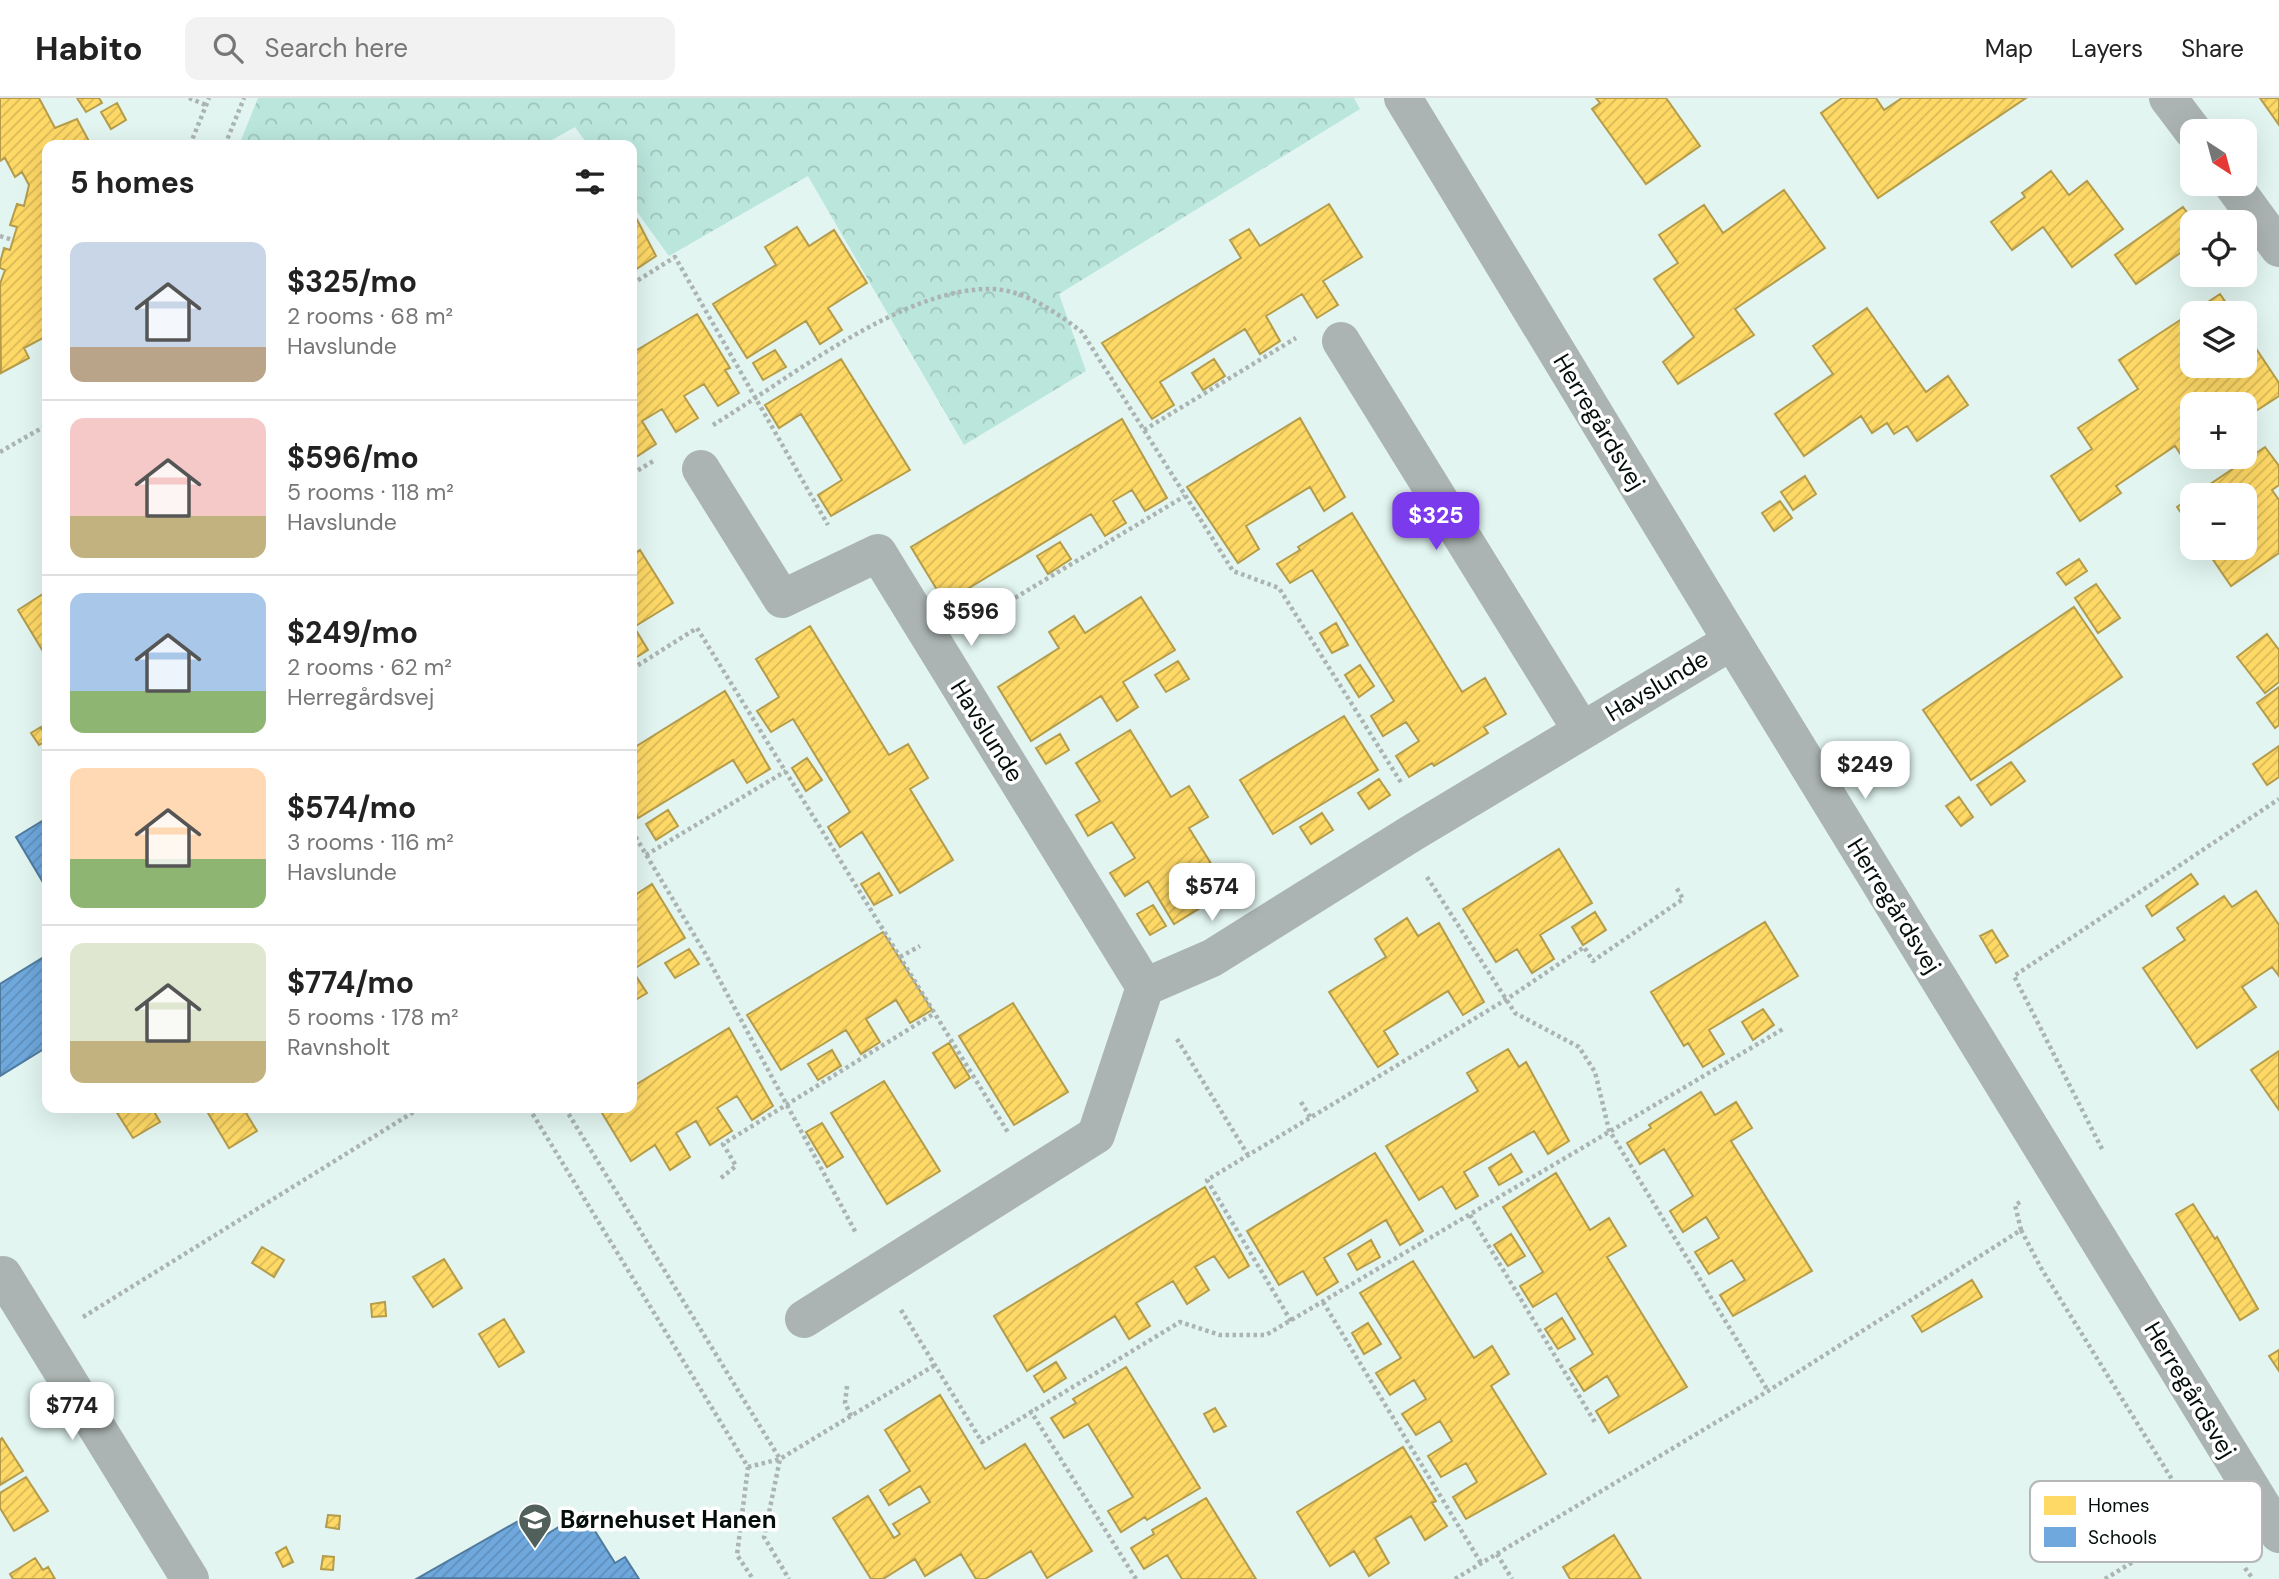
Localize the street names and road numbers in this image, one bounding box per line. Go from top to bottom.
street label: Herregårdsvej [1547,348,1652,496]
street label: Havslunde [1600,643,1714,728]
street label: Havslunde [944,674,1031,788]
street label: Herregårdsvej [1841,832,1948,979]
street label: Herregårdsvej [2138,1316,2243,1464]

